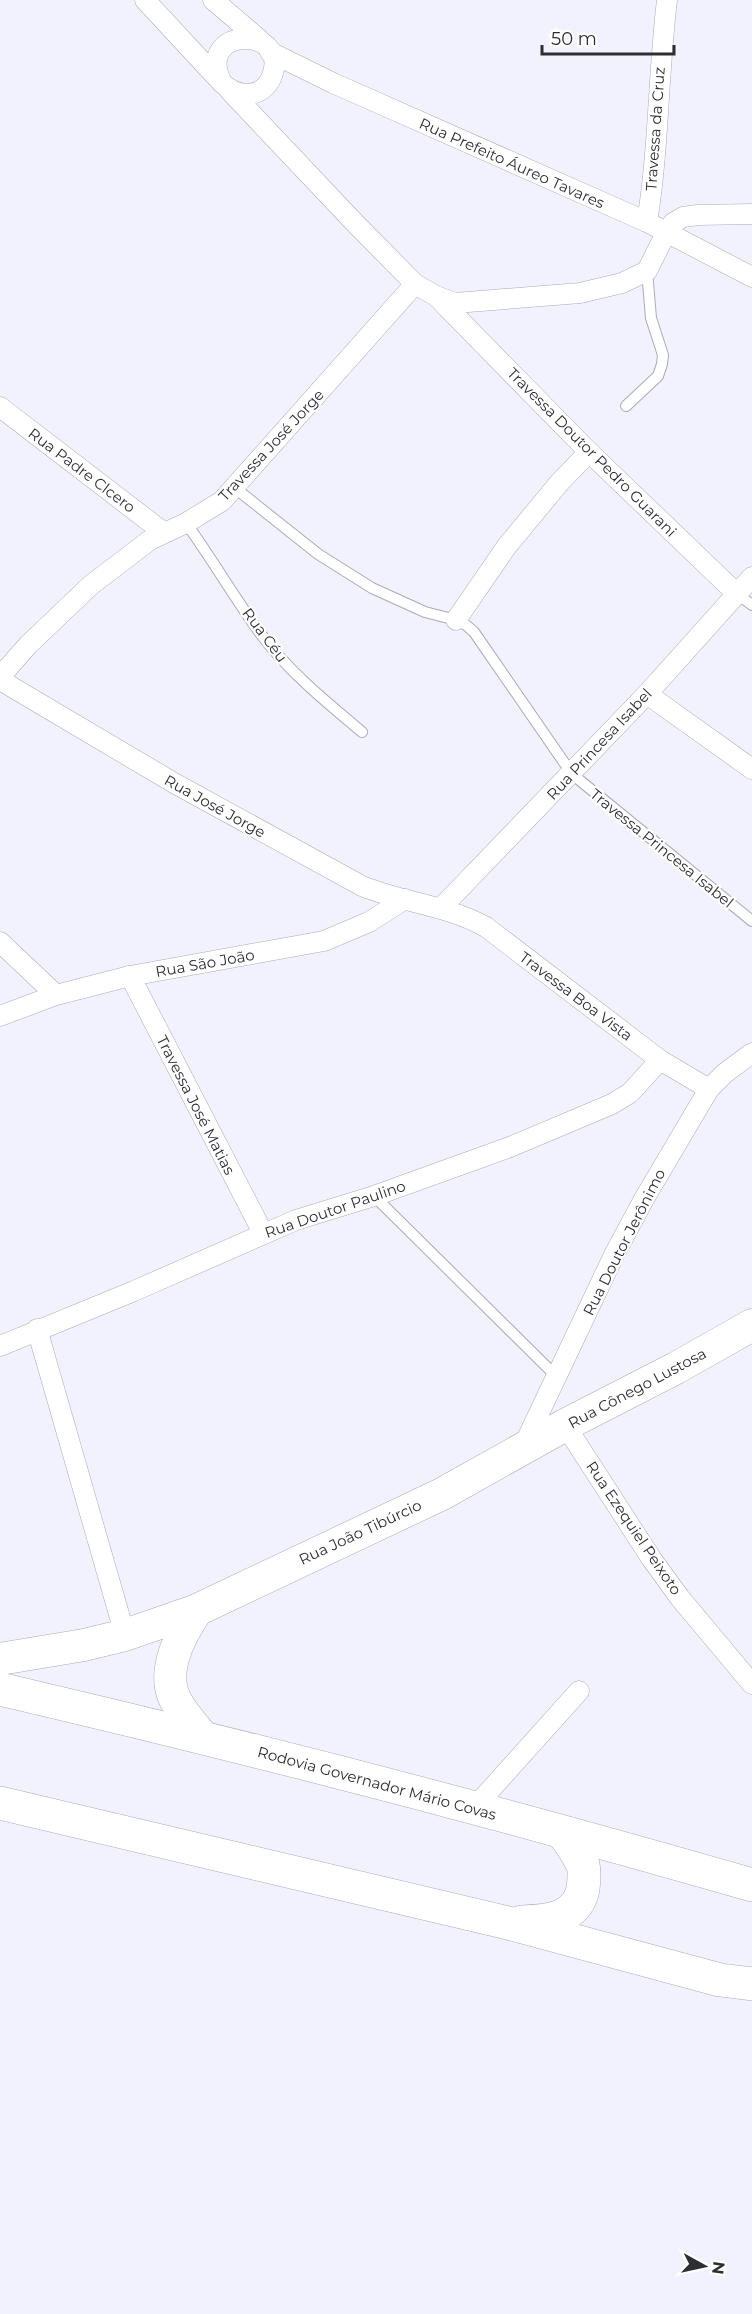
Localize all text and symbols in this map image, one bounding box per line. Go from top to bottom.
scale bar [542,18,674,56]
text: 50 m [551,28,597,50]
street label: Travessa da Cruz [641,66,669,192]
street label: Rua Prefeito Áureo Tavares [416,113,608,213]
street label: Travessa Doutor Pedro Guarani [503,363,681,541]
street label: Travessa José Jorge [214,385,328,505]
street label: Rua Padre Clcero [25,423,139,517]
street label: Rua Céu [238,604,292,666]
street label: Rua Princesa Isabel [542,684,656,804]
street label: Rua José Jorge [161,770,269,842]
street label: Travessa Princesa Isabel [587,784,737,912]
street label: Rua São João [154,945,256,981]
street label: Travessa Boa Vista [516,947,636,1045]
street label: Travessa José Matias [153,1032,239,1178]
street label: Rua Doutor Jerônimo [579,1165,669,1319]
street label: Rua Doutor Paulino [262,1176,408,1242]
street label: Rua Cônego Lustosa [565,1344,709,1432]
street label: Rua Ezequiel Peixoto [582,1457,686,1599]
street label: Rua João Tibúrcio [296,1495,424,1569]
street label: Rodovia Governador Mário Covas [255,1742,499,1824]
north arrow [674,2236,734,2296]
text: N [708,2260,729,2276]

